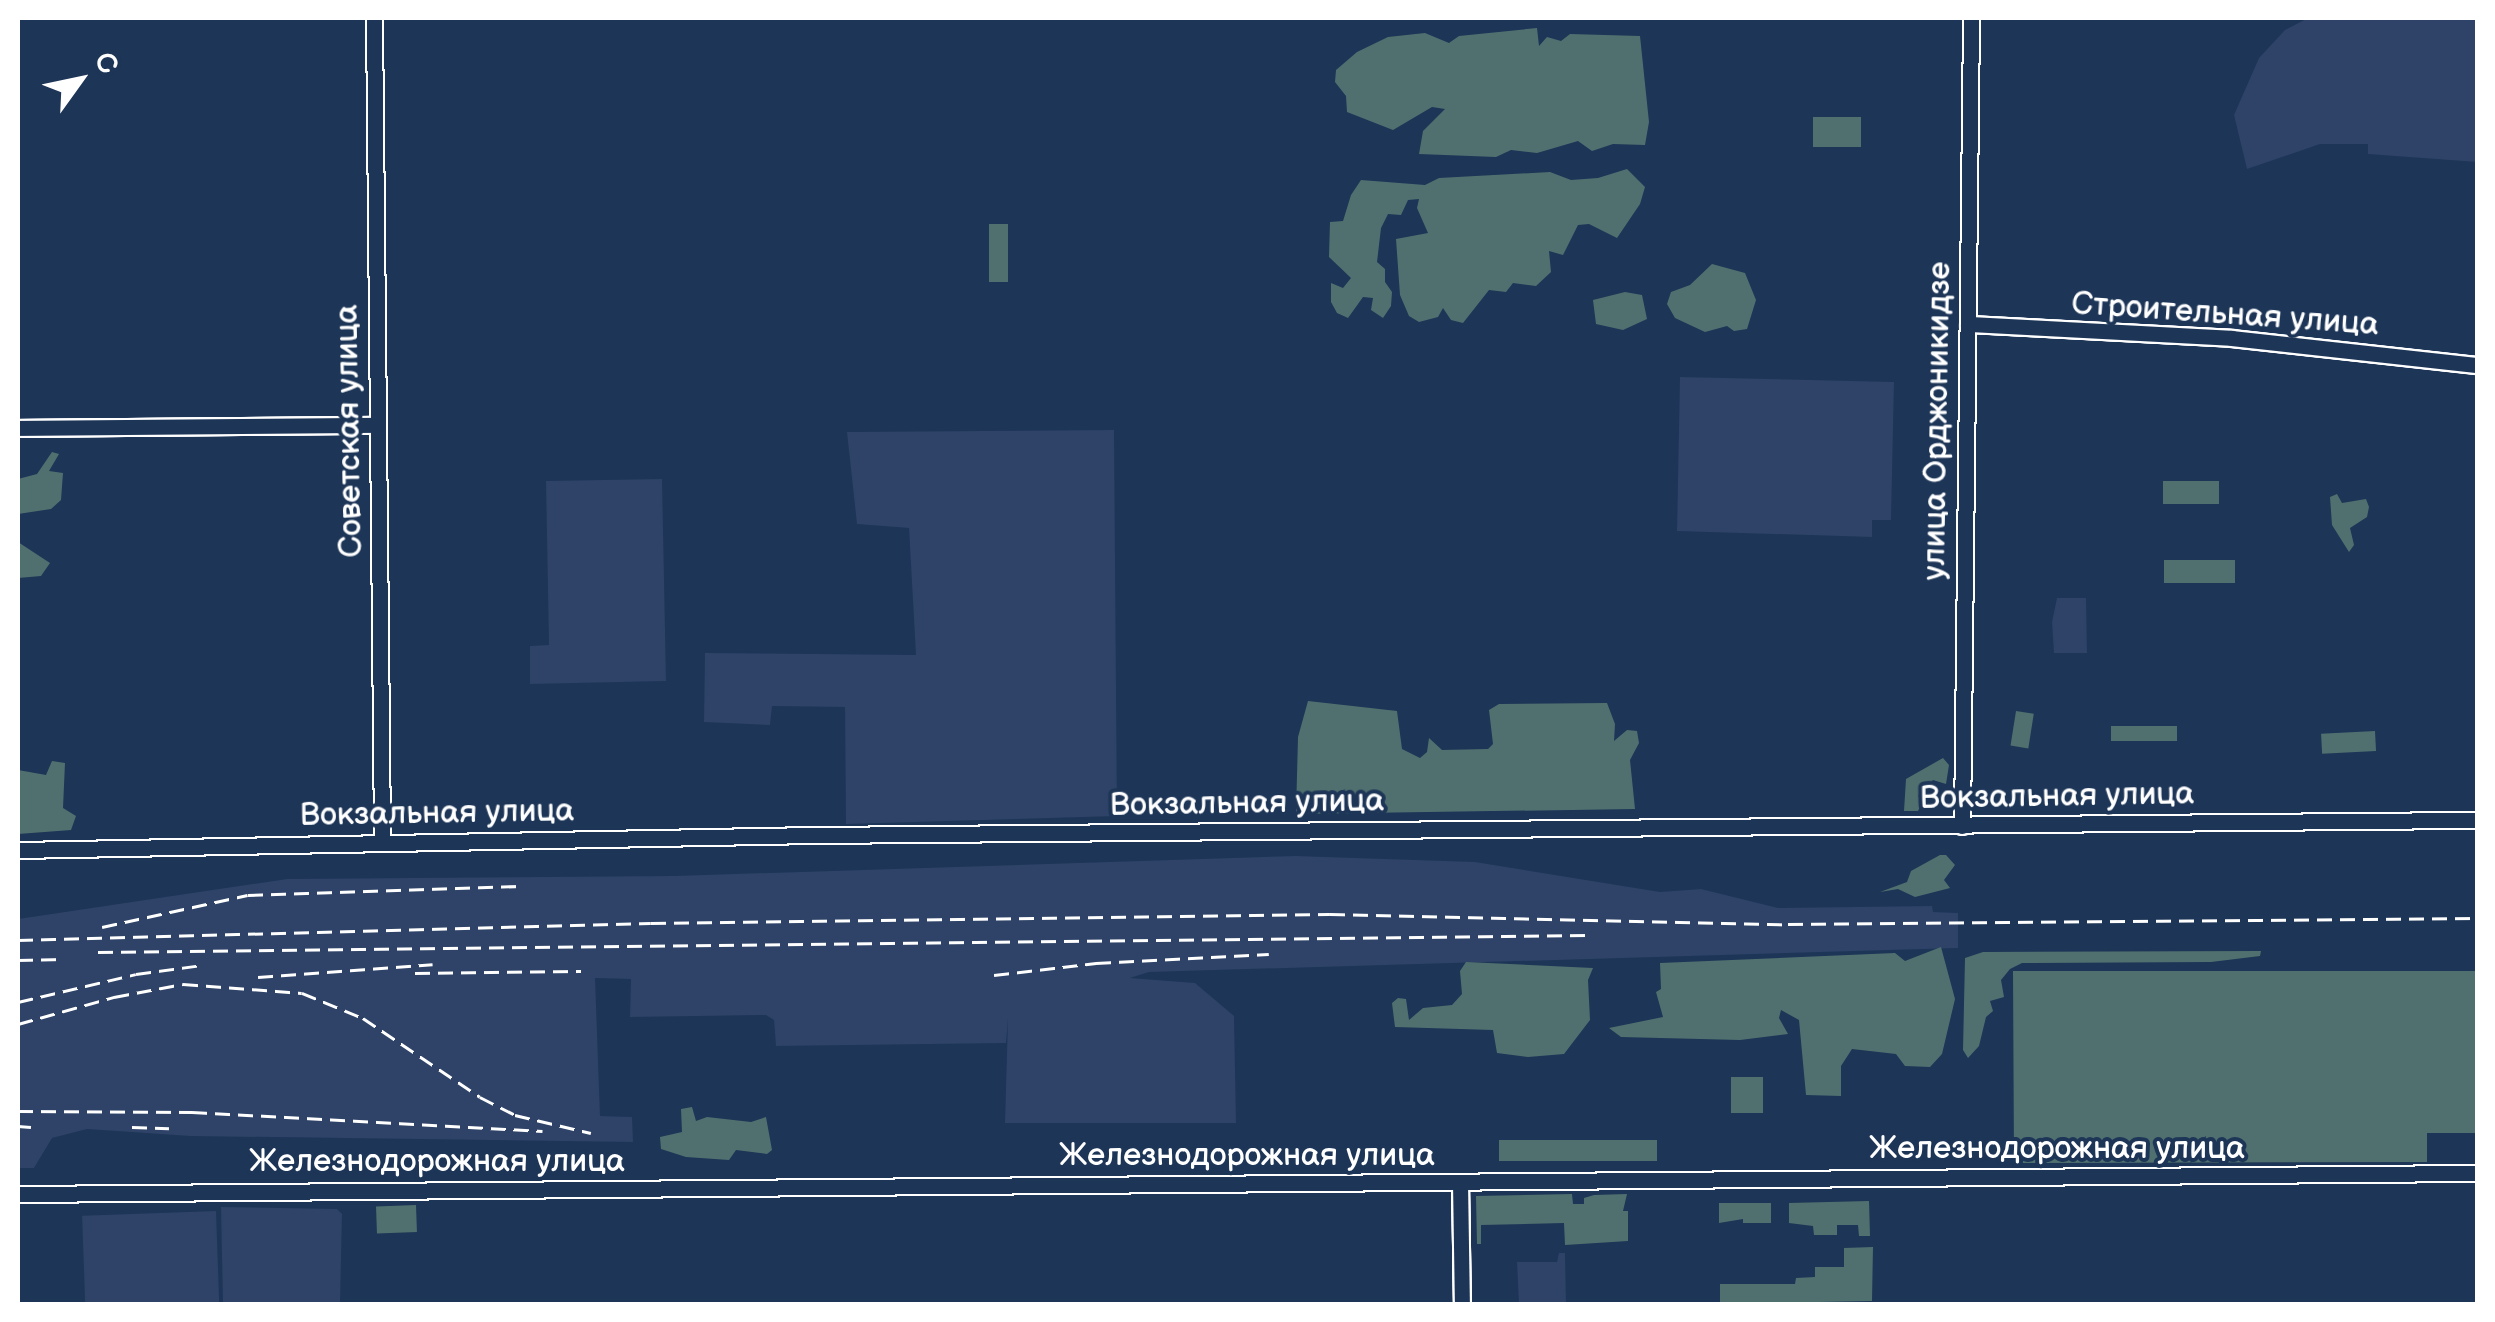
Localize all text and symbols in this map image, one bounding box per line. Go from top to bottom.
north arrow [30,30,130,130]
text: С [86,46,125,81]
street label: улица Орджоникидзе [1916,261,1960,581]
street label: Строительная улица [2070,285,2380,345]
street label: Советская улица [329,304,371,558]
street label: Вокзальная улица [1920,775,2194,819]
street label: Вокзальная улица [1110,782,1384,826]
street label: Вокзальная улица [300,792,574,836]
street label: Железнодорожная улица [1869,1130,2245,1168]
street label: Железнодорожная улица [1059,1137,1435,1175]
street label: Железнодорожная улица [249,1143,625,1181]

